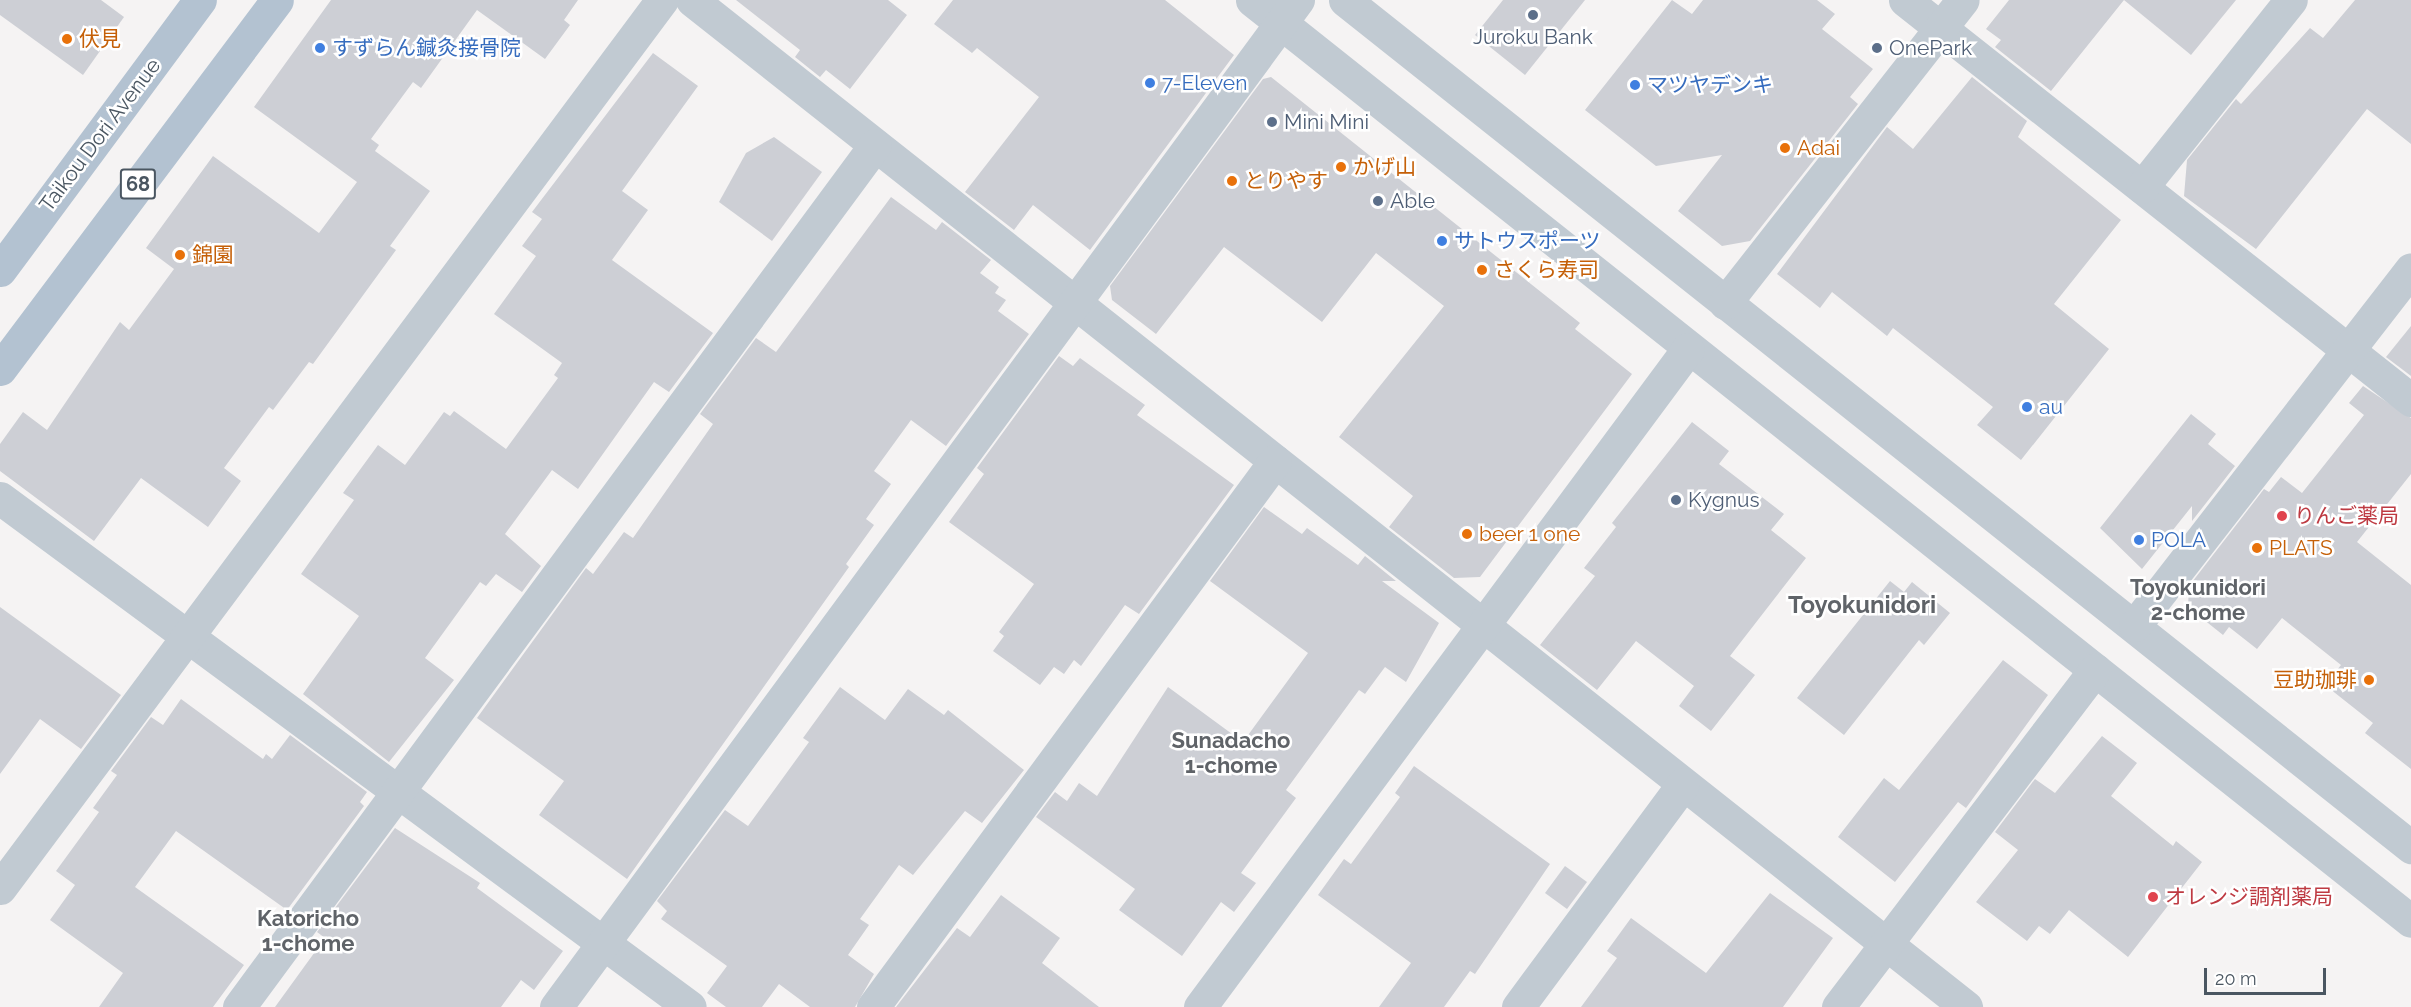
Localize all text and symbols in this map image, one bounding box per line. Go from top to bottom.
marker: Juroku Bank [1526,8,1540,22]
place label: Juroku Bank [1473,24,1593,50]
place label: 伏見 [79,26,121,52]
marker: 伏見 [60,32,74,46]
place label: すずらん鍼灸接骨院 [332,35,521,61]
place label: OnePark [1889,35,1972,61]
marker: すずらん鍼灸接骨院 [313,41,327,55]
marker: OnePark [1870,41,1884,55]
street label: Taikou Dori Avenue [34,53,166,217]
place label: 7-Eleven [1162,70,1247,96]
place label: マツヤデンキ [1647,72,1773,98]
marker: 7-Eleven [1143,76,1157,90]
marker: マツヤデンキ [1628,78,1642,92]
place label: Mini Mini [1284,109,1369,135]
marker: Mini Mini [1265,115,1279,129]
place label: Adai [1797,135,1840,161]
marker: Adai [1778,141,1792,155]
place label: かげ山 [1353,154,1416,180]
marker: かげ山 [1334,160,1348,174]
road number: 68 [118,167,158,201]
place label: とりやす [1244,168,1328,194]
marker: とりやす [1225,174,1239,188]
place label: Able [1390,188,1435,214]
marker: Able [1371,194,1385,208]
place label: サトウスポーツ [1454,228,1601,254]
marker: サトウスポーツ [1435,234,1449,248]
place label: 錦園 [192,242,234,268]
marker: 錦園 [173,248,187,262]
place label: さくら寿司 [1494,257,1599,283]
marker: さくら寿司 [1475,263,1489,277]
place label: au [2039,394,2063,420]
marker: au [2020,400,2034,414]
place label: Kygnus [1688,487,1760,513]
marker: Kygnus [1669,493,1683,507]
place label: りんご薬局 [2294,503,2399,529]
marker: りんご薬局 [2275,509,2289,523]
place label: beer 1 one [1479,521,1581,547]
marker: beer 1 one [1460,527,1474,541]
place label: POLA [2151,527,2206,553]
marker: POLA [2132,533,2146,547]
place label: PLATS [2269,535,2333,561]
marker: PLATS [2250,541,2264,555]
district label: Toyokunidori 2-chome [2130,574,2266,626]
district label: Toyokunidori [1788,591,1936,619]
place label: 豆助珈琲 [2273,667,2357,693]
marker: 豆助珈琲 [2362,673,2376,687]
district label: Sunadacho 1-chome [1172,727,1290,778]
place label: オレンジ調剤薬局 [2165,884,2333,910]
marker: オレンジ調剤薬局 [2146,890,2160,904]
district label: Katoricho 1-chome [257,905,359,956]
scale bar [2207,956,2328,994]
text: 20 m [2215,968,2257,989]

